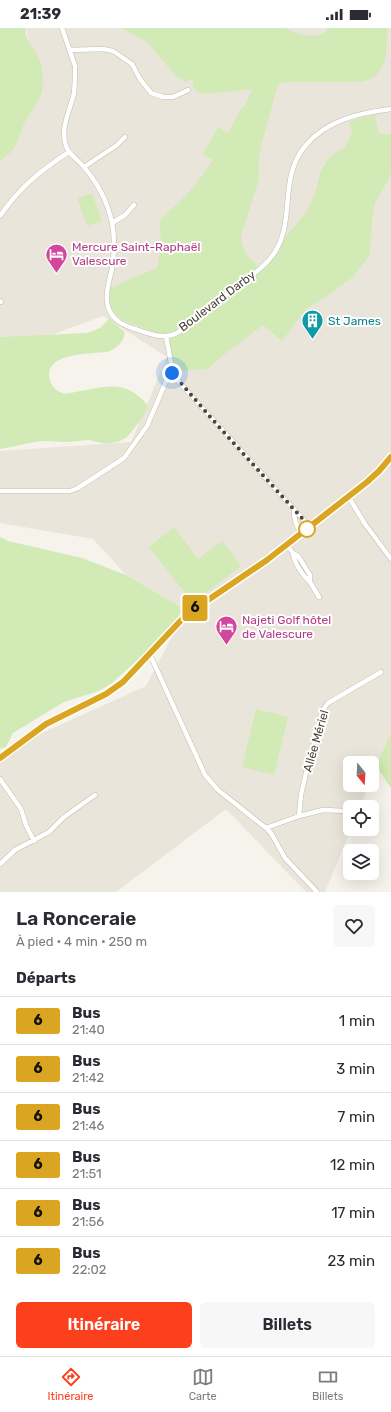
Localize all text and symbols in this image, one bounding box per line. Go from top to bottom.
text: 21:39 [20,5,61,23]
place label: Mercure Saint-Raphaël Valescure [72,240,200,268]
hotel icon: Mercure Saint-Raphaël Valescure [43,241,69,274]
street label: Boulevard Darby [176,267,258,334]
building icon: St James [299,308,325,341]
place label: St James [328,314,381,328]
your location [162,363,182,383]
unlabelled marker [298,520,316,538]
line badge: 6 [182,595,208,621]
text: 6 [190,599,200,616]
place label: Najeti Golf hôtel de Valescure [242,613,331,641]
hotel icon: Najeti Golf hôtel de Valescure [213,614,239,647]
street label: Allée Mériel [301,708,332,774]
north arrow [343,756,379,792]
map controls [343,756,379,880]
button: locate [343,800,379,836]
button: layers [343,844,379,880]
button: heart [333,905,375,947]
text: La Ronceraie [16,907,136,930]
text: À pied · 4 min · 250 m [16,934,147,949]
text: Départs [16,969,76,987]
text: Bus [72,1004,100,1022]
text: 6 [33,1012,43,1029]
text: 1 min [339,1012,375,1030]
text: 21:40 [72,1022,105,1037]
text: Bus [72,1052,100,1070]
text: 6 [33,1060,43,1077]
text: 3 min [336,1060,375,1078]
text: 21:42 [72,1070,104,1085]
text: Bus [72,1100,100,1118]
text: 6 [33,1108,43,1125]
text: 7 min [338,1108,375,1126]
text: 21:46 [72,1118,104,1133]
text: Bus [72,1148,100,1166]
text: 6 [33,1156,43,1173]
text: 12 min [330,1156,375,1174]
text: 21:51 [72,1166,102,1181]
text: Bus [72,1196,100,1214]
text: 6 [33,1204,43,1221]
text: 17 min [331,1204,375,1222]
text: 21:56 [72,1214,104,1229]
text: Bus [72,1244,100,1262]
text: 6 [33,1252,43,1269]
text: 23 min [327,1252,375,1270]
text: 22:02 [72,1262,106,1277]
button: Itinéraire [16,1302,192,1348]
button: Billets [200,1302,375,1348]
tab: Itinéraire [48,1366,93,1403]
tab: Carte [189,1366,217,1403]
tab: Billets [312,1366,343,1403]

